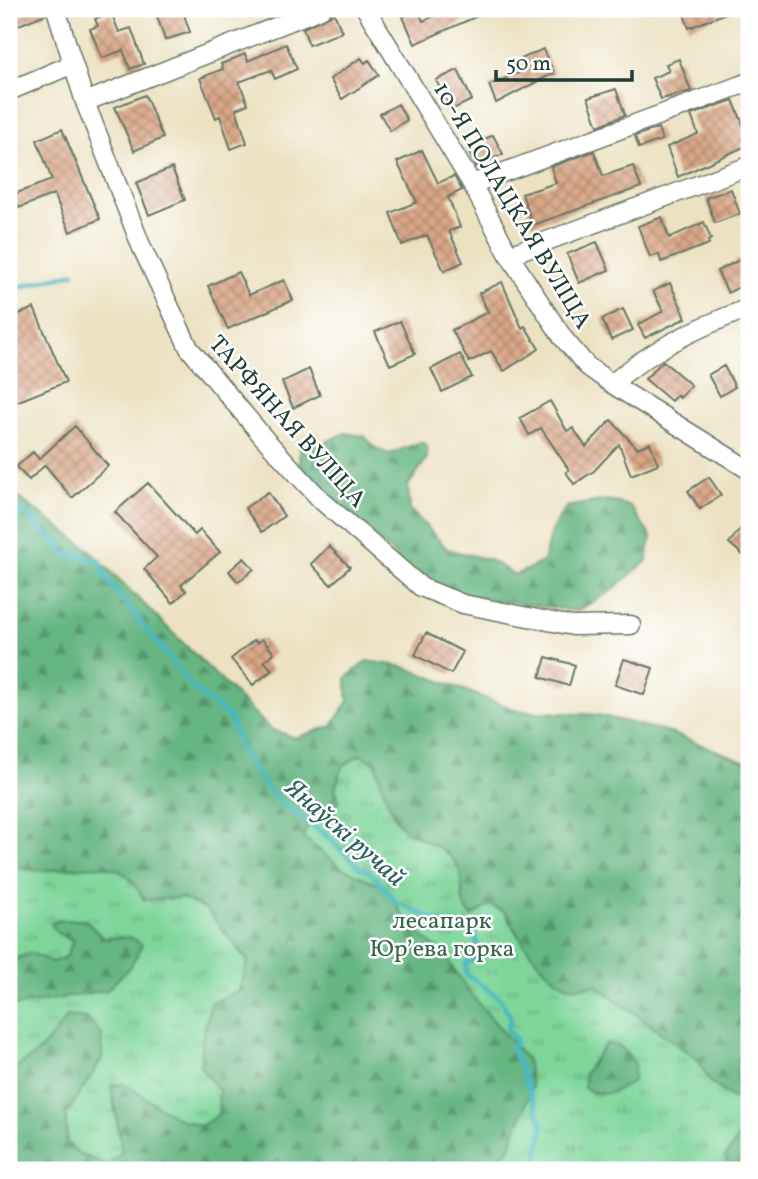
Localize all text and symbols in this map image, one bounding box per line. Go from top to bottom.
scale bar [496,38,632,82]
text: 50 m [506,50,551,79]
street label: 10-Я ПОЛАЦКАЯ ВУЛІЦА [424,76,599,336]
street label: ТАРФЯНАЯ ВУЛІЦА [200,329,373,516]
water label: Янаўскі ручай [276,771,413,896]
park label: лесапарк Юрʼева горка [370,905,514,967]

